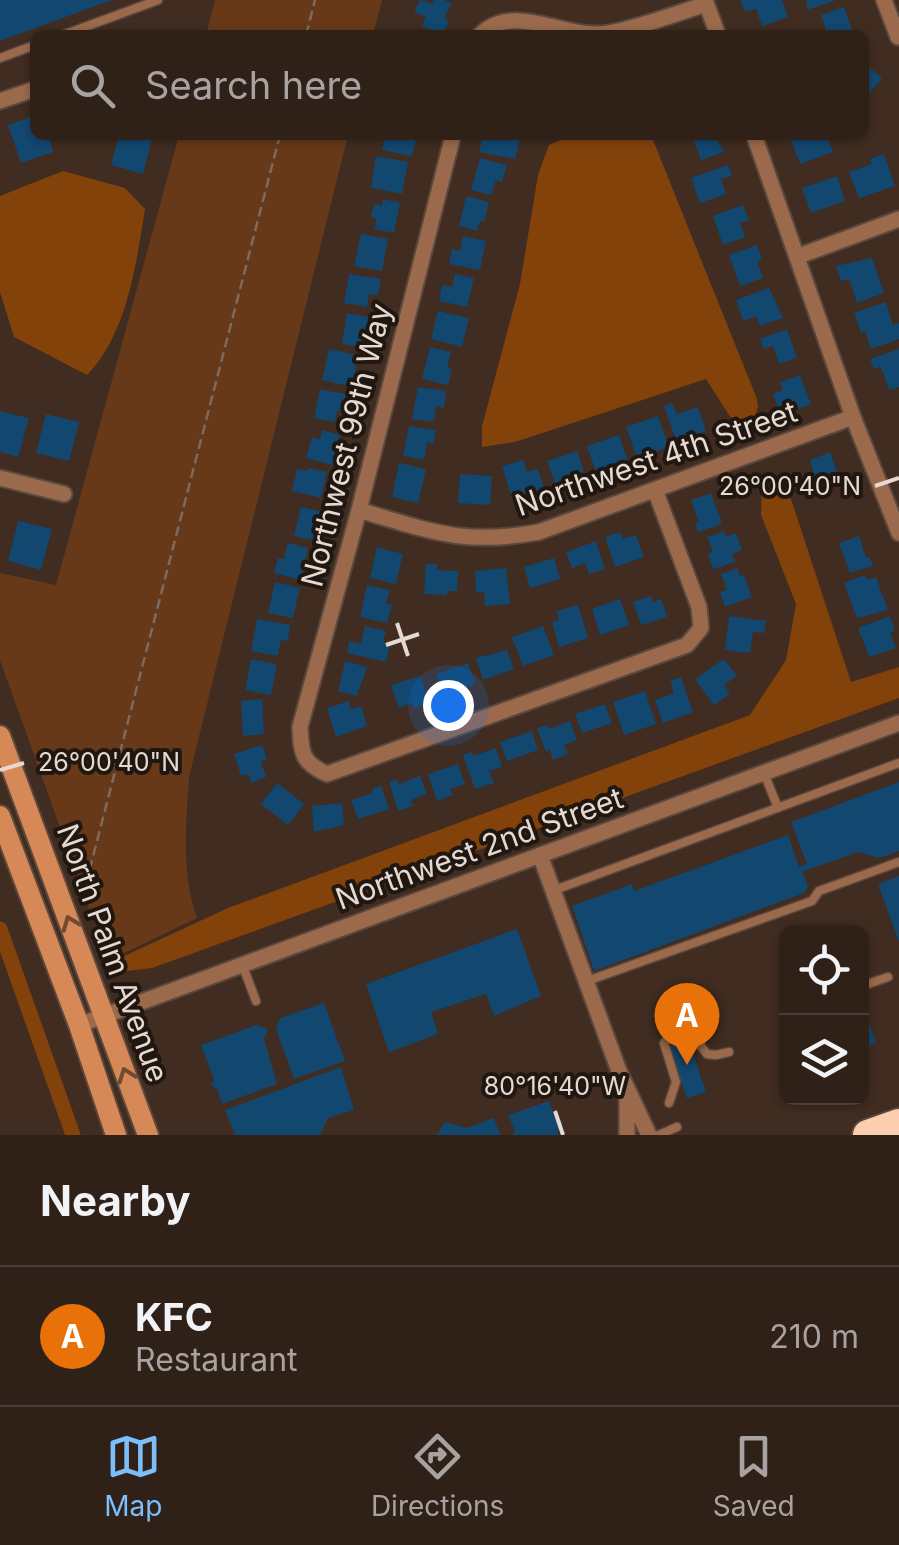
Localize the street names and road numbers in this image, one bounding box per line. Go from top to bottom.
street label: Northwest 99th Way [293,300,399,590]
street label: Northwest 4th Street [510,393,802,523]
street label: Northwest 2nd Street [330,779,628,917]
street label: North Palm Avenue [50,819,176,1087]

